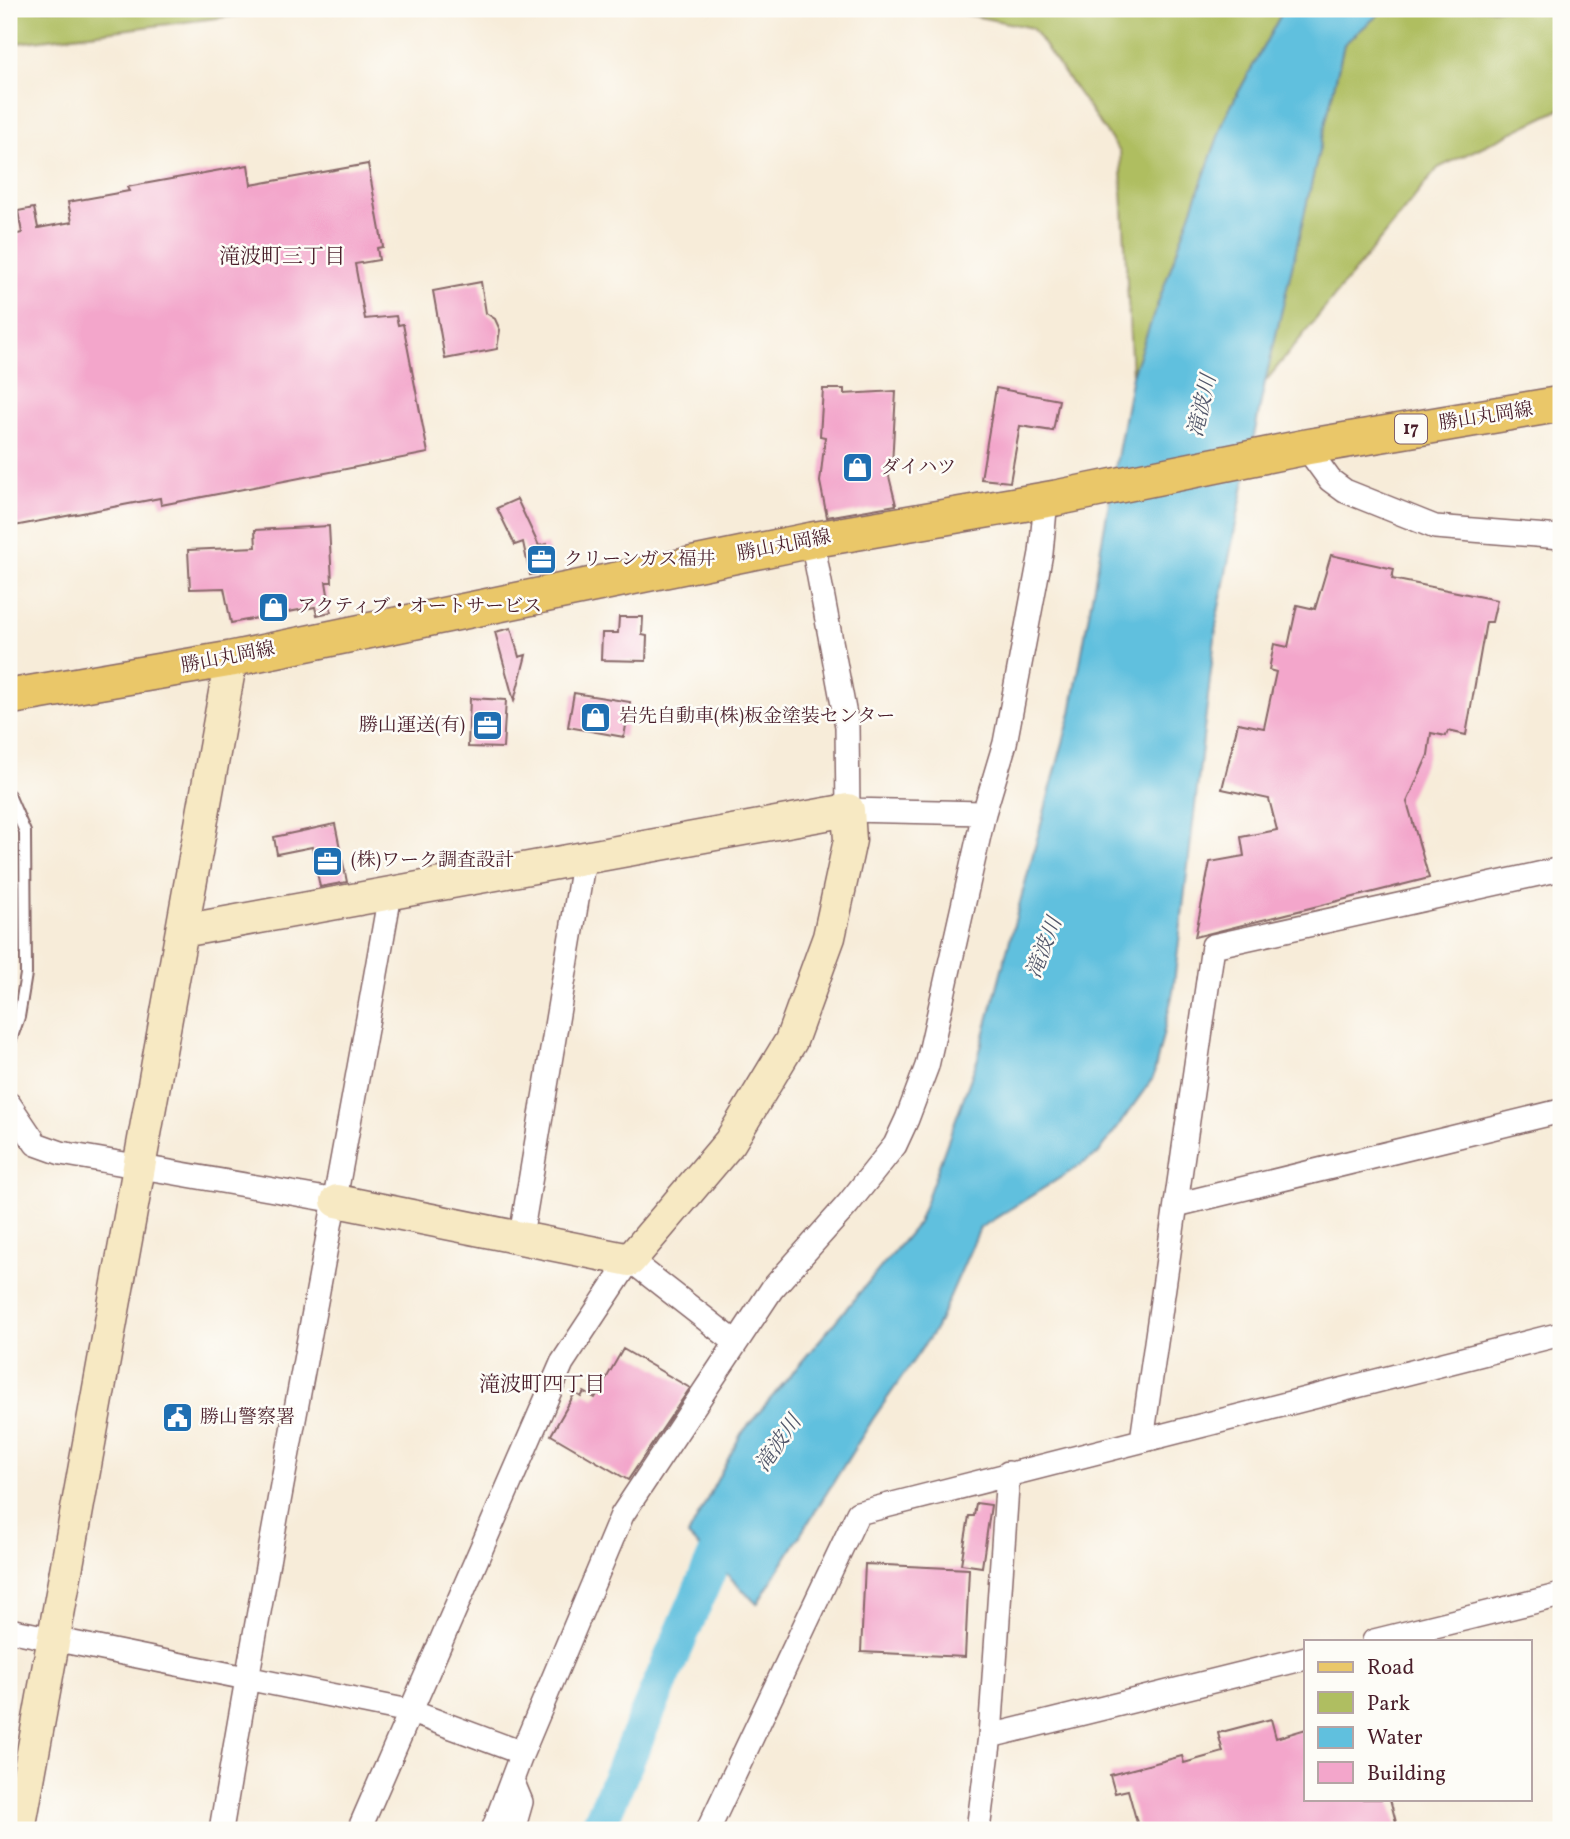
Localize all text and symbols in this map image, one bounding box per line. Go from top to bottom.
district label: 滝波町三丁目 [219,243,345,272]
water label: 滝波川 [1182,370,1225,440]
street label: 勝山丸岡線 [1437,397,1535,437]
road number: 17 [1395,414,1427,444]
shop icon: ダイハツ [841,451,875,485]
place label: ダイハツ [881,455,956,481]
street label: 勝山丸岡線 [735,524,833,568]
office icon: クリーンガス福井 [524,543,558,577]
place label: クリーンガス福井 [564,547,716,573]
shop icon: アクティブ・オートサービス [257,590,291,624]
place label: アクティブ・オートサービス [297,594,542,620]
street label: 勝山丸岡線 [179,636,277,680]
shop icon: 岩先自動車(株)板金塗装センター [579,700,613,734]
place label: 岩先自動車(株)板金塗装センター [619,704,895,730]
office icon: 勝山運送(有) [471,709,505,743]
place label: 勝山運送(有) [359,713,465,739]
office icon: (株)ワーク調査設計 [311,844,345,878]
place label: (株)ワーク調査設計 [351,848,514,874]
water label: 滝波川 [1020,912,1071,983]
district label: 滝波町四丁目 [479,1371,605,1400]
public building icon: 勝山警察署 [160,1401,194,1435]
place label: 勝山警察署 [200,1405,295,1431]
water label: 滝波川 [749,1408,810,1478]
legend [1304,1640,1532,1800]
text: Road [1367,1654,1414,1683]
text: Park [1367,1690,1410,1719]
text: Water [1367,1724,1423,1753]
text: Building [1367,1760,1446,1789]

